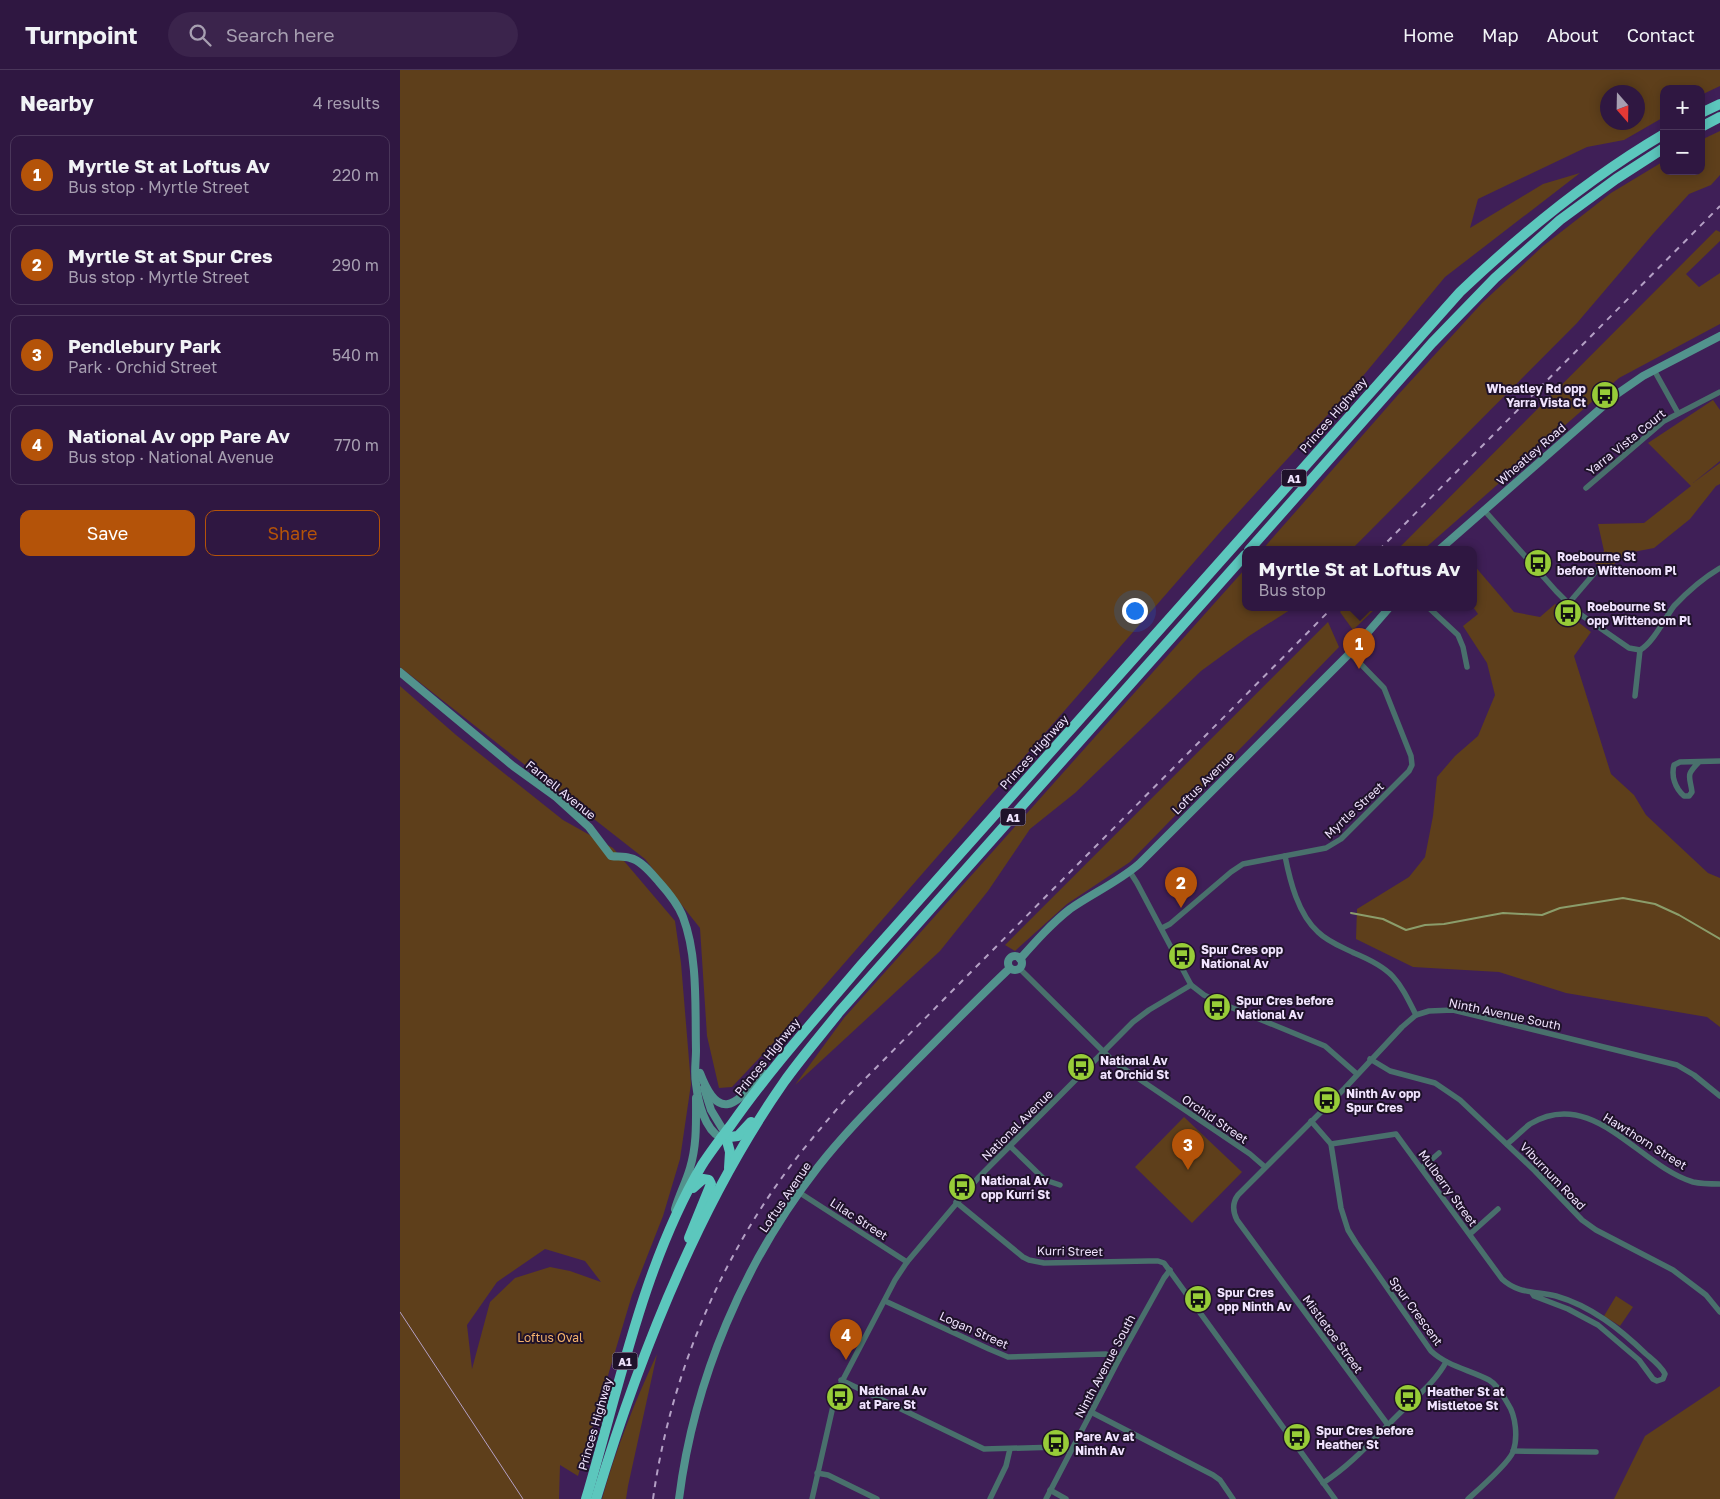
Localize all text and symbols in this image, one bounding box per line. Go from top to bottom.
search box [168,12,518,57]
text: Turnpoint [25,20,138,49]
icon: search [186,21,214,49]
text: Search here [226,23,335,46]
text: Home [1403,24,1454,46]
text: Map [1482,24,1519,46]
text: About [1547,24,1599,46]
text: Contact [1627,24,1695,46]
north arrow [1600,85,1645,130]
map controls [1660,85,1705,175]
button: + [1660,85,1705,130]
text: Nearby [20,90,94,116]
text: 4 results [313,93,380,113]
button: − [1660,130,1705,175]
text: Myrtle St at Loftus Av [68,154,270,177]
text: 1 [33,165,41,185]
text: 220 m [332,165,379,185]
text: Bus stop · Myrtle Street [68,177,249,197]
text: Myrtle St at Spur Cres [68,244,273,267]
text: 2 [32,255,42,275]
text: 290 m [332,255,379,275]
text: Bus stop · Myrtle Street [68,267,249,287]
text: Pendlebury Park [68,334,221,357]
text: 3 [32,345,42,365]
text: 540 m [332,345,379,365]
text: Park · Orchid Street [68,357,217,377]
street label: Princes Highway [1296,374,1370,456]
bus stop icon: Wheatley Rd opp Yarra Vista Ct [1590,380,1620,410]
place label: Wheatley Rd opp Yarra Vista Ct [1486,381,1587,410]
street label: Yarra Vista Court [1584,406,1669,478]
street label: Wheatley Road [1493,420,1569,488]
text: National Av opp Pare Av [68,424,290,447]
text: 4 [32,435,42,455]
text: 770 m [334,435,379,455]
text: Bus stop · National Avenue [68,447,274,467]
road number: A1 [1282,469,1306,486]
button: Save [20,510,195,556]
button: Share [205,510,380,556]
popup [1242,546,1477,611]
bus stop icon: Roebourne St before Wittenoom Pl [1523,548,1553,578]
place label: Roebourne St before Wittenoom Pl [1557,549,1677,578]
text: Myrtle St at Loftus Av [1259,557,1460,580]
text: Bus stop [1259,580,1326,600]
your location [1122,598,1148,624]
bus stop icon: Roebourne St opp Wittenoom Pl [1553,598,1583,628]
place label: Roebourne St opp Wittenoom Pl [1587,599,1691,628]
pin: 1 [1343,628,1375,669]
street label: Princes Highway [996,711,1072,793]
street label: Loftus Avenue [1169,749,1237,817]
street label: Farnell Avenue [523,757,599,823]
street label: Myrtle Street [1321,778,1387,841]
road number: A1 [1000,809,1026,826]
pin: 2 [1165,867,1197,908]
bus stop icon: Spur Cres opp National Av [1167,941,1197,971]
place label: Spur Cres opp National Av [1201,942,1284,971]
bus stop icon: Spur Cres before National Av [1202,992,1232,1022]
place label: Spur Cres before National Av [1236,993,1334,1022]
street label: Ninth Avenue South [1447,995,1563,1033]
street label: Princes Highway [731,1015,803,1099]
bus stop icon: National Av at Orchid St [1066,1052,1096,1082]
place label: National Av at Orchid St [1100,1053,1169,1082]
bus stop icon: Ninth Av opp Spur Cres [1312,1085,1342,1115]
street label: National Avenue [978,1086,1056,1164]
place label: Ninth Av opp Spur Cres [1346,1086,1421,1115]
street label: Orchid Street [1179,1091,1251,1147]
street label: Hawthorn Street [1600,1109,1690,1173]
pin: 3 [1172,1129,1204,1170]
street label: Viburnum Road [1517,1139,1589,1213]
street label: Mulberry Street [1415,1147,1481,1229]
street label: Loftus Avenue [756,1159,814,1235]
bus stop icon: National Av opp Kurri St [947,1172,977,1202]
place label: National Av opp Kurri St [981,1173,1050,1202]
street label: Lilac Street [827,1195,891,1243]
street label: Kurri Street [1037,1243,1104,1259]
street label: Spur Crescent [1386,1274,1446,1349]
bus stop icon: Spur Cres opp Ninth Av [1183,1284,1213,1314]
place label: Spur Cres opp Ninth Av [1217,1285,1293,1314]
street label: Mistletoe Street [1300,1292,1366,1376]
street label: Logan Street [937,1308,1011,1352]
street label: Ninth Avenue South [1072,1312,1138,1420]
pin: 4 [830,1319,862,1360]
park label: Loftus Oval [517,1330,583,1345]
road number: A1 [612,1352,638,1370]
street label: Princes Highway [575,1376,615,1472]
bus stop icon: National Av at Pare St [825,1382,855,1412]
place label: National Av at Pare St [859,1383,927,1412]
bus stop icon: Heather St at Mistletoe St [1393,1383,1423,1413]
place label: Heather St at Mistletoe St [1427,1384,1505,1413]
bus stop icon: Spur Cres before Heather St [1282,1422,1312,1452]
place label: Spur Cres before Heather St [1316,1423,1414,1452]
bus stop icon: Pare Av at Ninth Av [1041,1428,1071,1458]
place label: Pare Av at Ninth Av [1075,1429,1134,1458]

